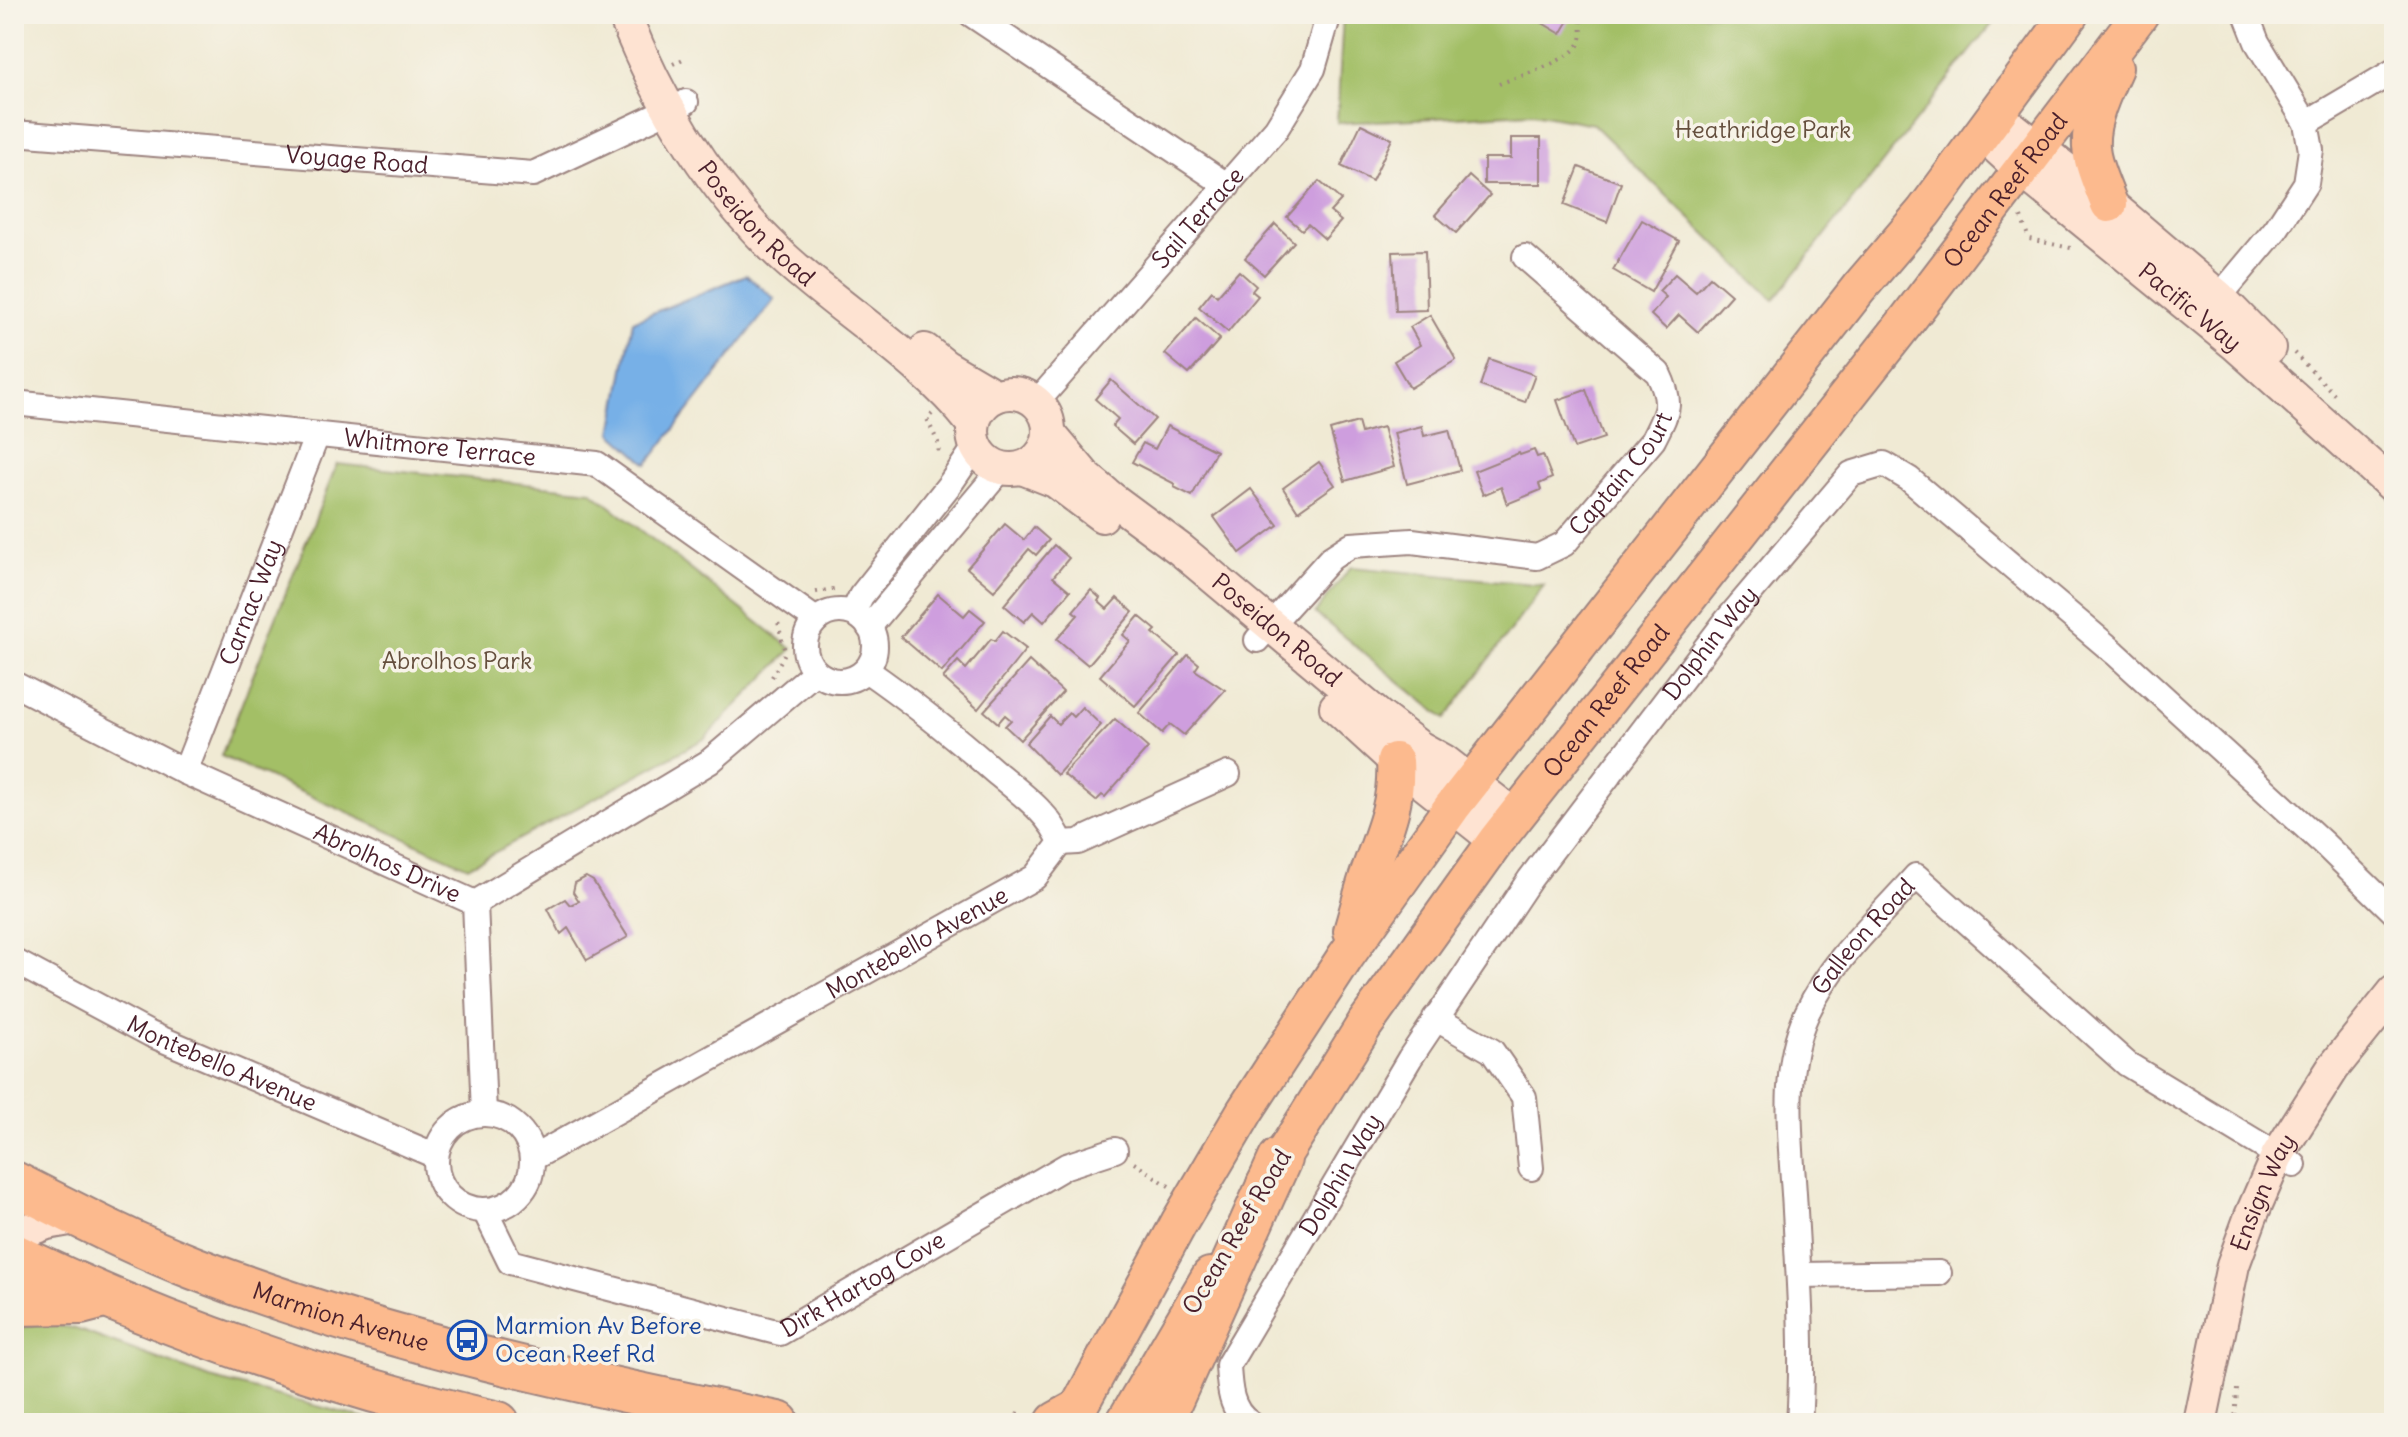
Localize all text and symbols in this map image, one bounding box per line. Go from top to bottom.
street label: Ocean Reef Road [1936,106,2073,274]
park label: Heathridge Park [1675,114,1851,144]
street label: Voyage Road [284,139,430,180]
street label: Poseidon Road [692,155,822,292]
street label: Sail Terrace [1145,160,1250,274]
street label: Pacific Way [2133,256,2248,357]
street label: Captain Court [1562,408,1678,542]
street label: Whitmore Terrace [342,422,537,472]
street label: Carnac Way [212,535,289,669]
street label: Poseidon Road [1206,566,1348,692]
street label: Dolphin Way [1656,579,1763,706]
street label: Ocean Reef Road [1536,618,1675,783]
park label: Abrolhos Park [382,645,532,675]
street label: Abrolhos Drive [309,816,466,909]
street label: Galleon Road [1804,871,1921,1000]
street label: Montebello Avenue [820,879,1013,1005]
street label: Montebello Avenue [122,1008,321,1117]
street label: Dolphin Way [1292,1108,1388,1241]
street label: Ensign Way [2223,1127,2302,1255]
street label: Ocean Reef Road [1175,1144,1297,1319]
street label: Dirk Hartog Cove [775,1224,950,1343]
street label: Marmion Avenue [249,1275,432,1357]
place label: Marmion Av Before Ocean Reef Rd [495,1310,702,1368]
bus stop icon: Marmion Av Before Ocean Reef Rd [446,1319,488,1361]

